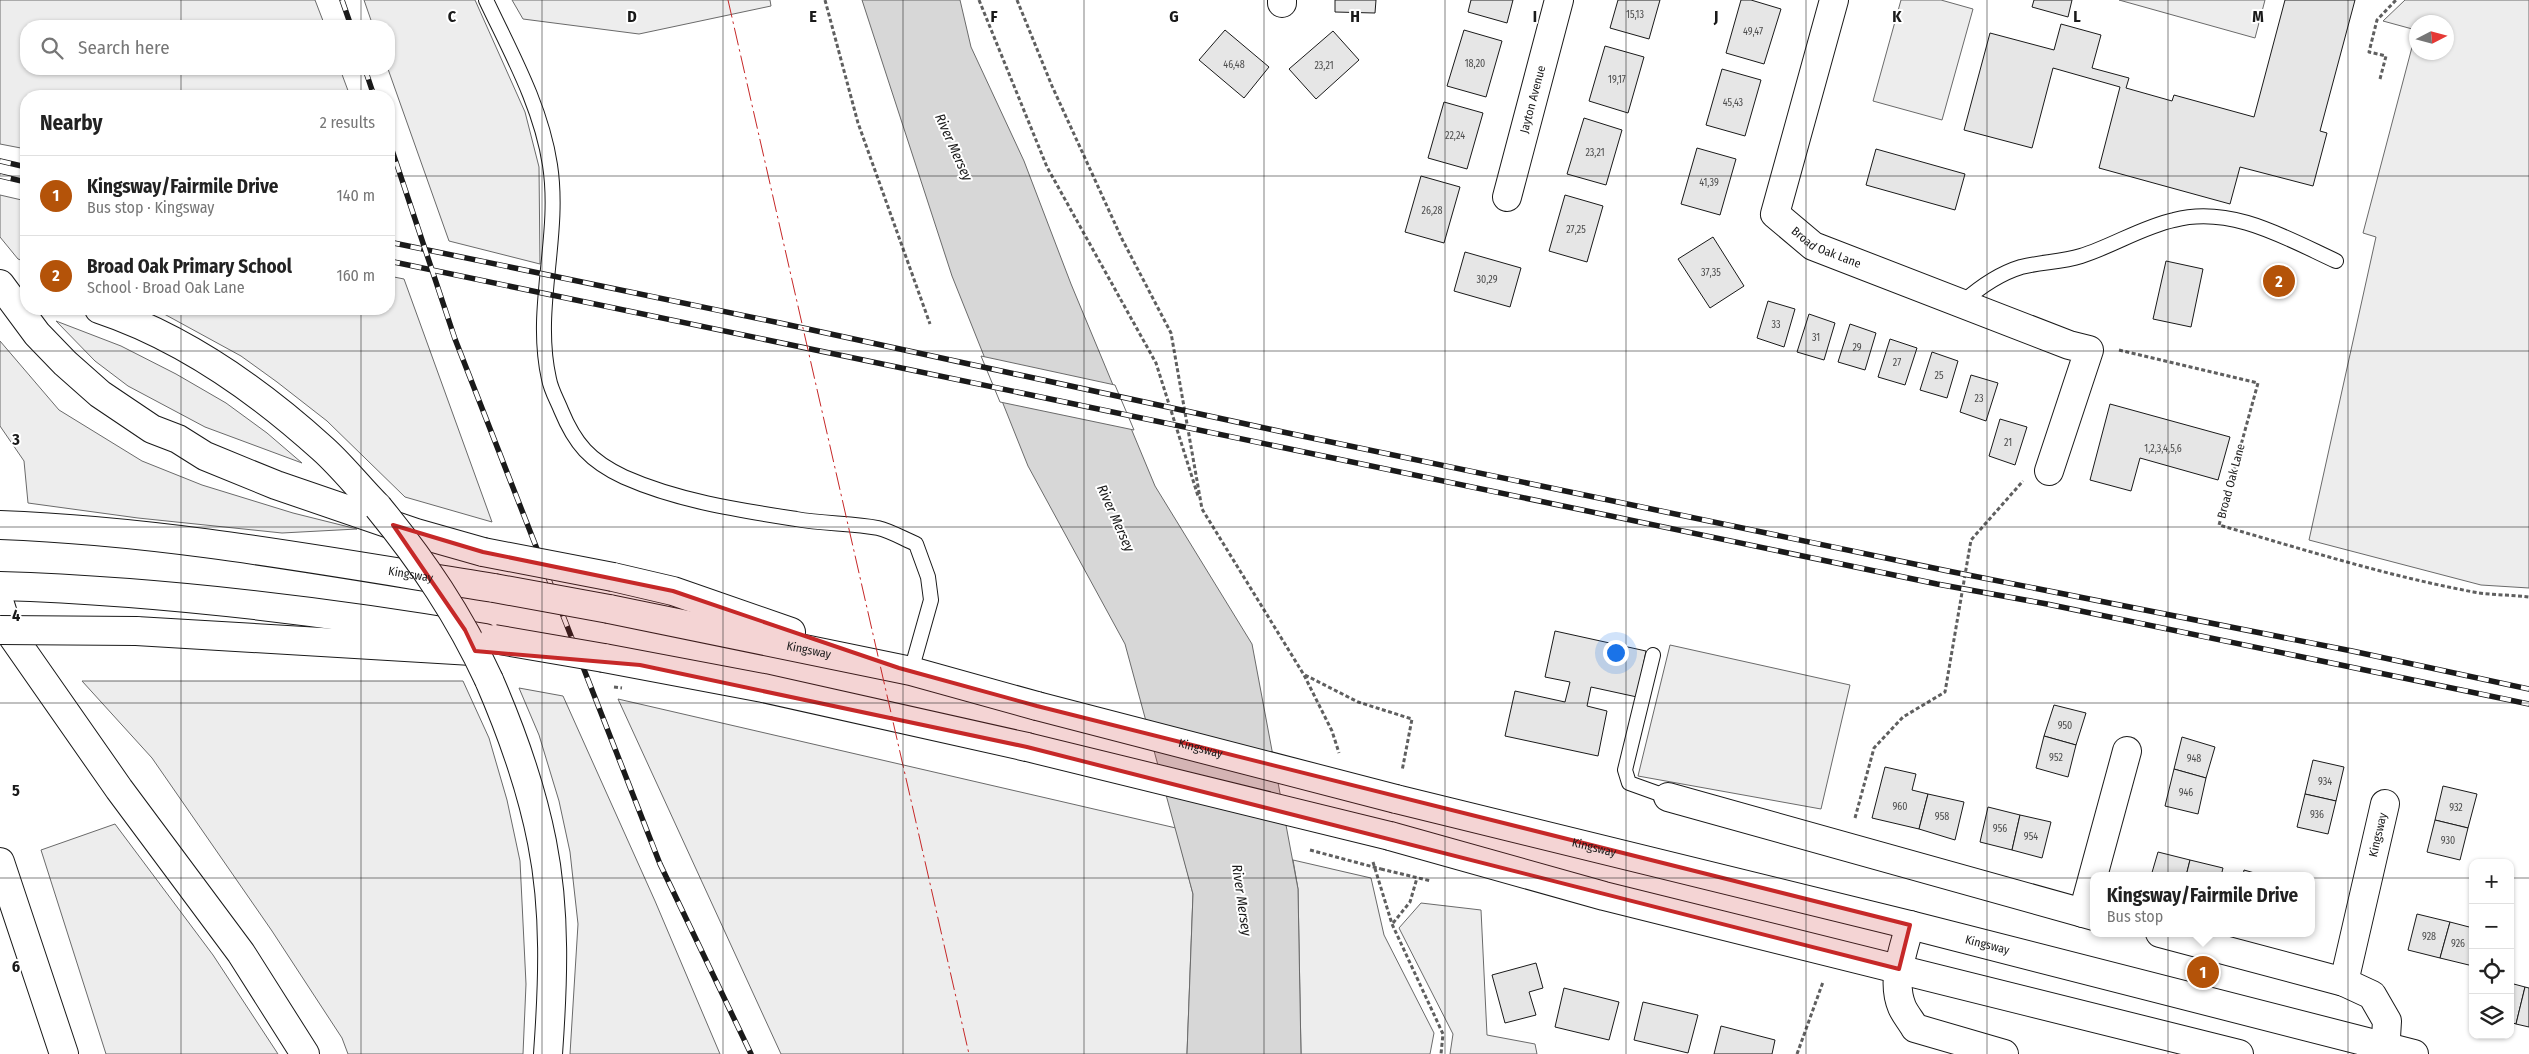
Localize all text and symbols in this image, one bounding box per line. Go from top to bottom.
text: C [448,7,457,26]
text: D [627,7,637,26]
text: E [809,7,817,26]
text: F [990,7,998,26]
text: G [1169,7,1179,26]
text: H [1350,7,1360,26]
text: I [1533,7,1537,26]
text: J [1713,7,1718,26]
text: K [1892,7,1902,26]
text: L [2073,7,2081,26]
text: M [2252,7,2264,26]
house number: 15,13 [1626,9,1644,21]
north arrow [2409,15,2454,60]
search box [20,20,395,75]
house number: 49,47 [1743,26,1763,38]
icon: search [38,34,66,62]
text: Search here [78,36,170,59]
house number: 18,20 [1465,58,1485,70]
house number: 46,48 [1223,59,1245,71]
house number: 23,21 [1314,60,1334,72]
street label: Jayton Avenue [1517,64,1548,135]
house number: 19,17 [1608,74,1626,86]
house number: 45,43 [1723,97,1744,109]
text: Nearby [40,110,102,136]
water label: River Mersey [931,111,976,184]
text: 2 results [320,113,375,132]
house number: 22,24 [1445,130,1465,142]
house number: 23,21 [1585,147,1605,159]
text: Kingsway/Fairmile Drive [87,175,278,198]
house number: 41,39 [1699,177,1719,189]
text: 1 [53,186,59,205]
text: 140 m [337,186,375,205]
text: Bus stop · Kingsway [87,198,214,217]
house number: 26,28 [1422,205,1442,217]
house number: 27,25 [1566,224,1586,236]
street label: Broad Oak Lane [1789,224,1863,271]
text: Broad Oak Primary School [87,255,292,278]
pin: 2 [2263,262,2295,300]
text: 2 [52,266,60,285]
text: 160 m [336,266,375,285]
house number: 37,35 [1701,267,1721,279]
house number: 30,29 [1476,274,1498,286]
text: School · Broad Oak Lane [87,278,245,297]
house number: 33 [1771,319,1781,331]
house number: 31 [1812,332,1820,344]
house number: 29 [1852,342,1862,354]
house number: 27 [1893,357,1901,369]
house number: 25 [1935,370,1944,382]
house number: 23 [1975,393,1984,405]
text: 3 [11,430,20,449]
house number: 21 [2004,437,2012,449]
street label: Broad Oak Lane [2214,442,2248,520]
house number: 1,2,3,4,5,6 [2144,443,2182,455]
water label: River Mersey [1093,482,1138,555]
street label: Kingsway [387,564,435,585]
text: 4 [12,606,20,625]
street label: Kingsway [785,639,833,662]
your location [1603,640,1629,666]
house number: 950 [2058,720,2072,732]
street label: Kingsway [1177,736,1225,761]
house number: 952 [2049,752,2063,764]
house number: 948 [2187,753,2201,765]
house number: 934 [2318,776,2332,788]
text: 5 [12,781,20,800]
house number: 946 [2179,787,2193,799]
house number: 960 [1892,801,1908,813]
house number: 932 [2449,802,2463,814]
house number: 936 [2310,809,2324,821]
house number: 958 [1935,811,1949,823]
street label: Kingsway [2366,811,2390,858]
house number: 956 [1993,823,2007,835]
house number: 954 [2024,831,2038,843]
street label: Kingsway [1571,835,1618,860]
house number: 930 [2441,835,2455,847]
map controls [2469,859,2514,1039]
button: + [2469,859,2514,904]
water label: River Mersey [1228,863,1255,938]
popup [2090,872,2315,937]
text: Kingsway/Fairmile Drive [2107,884,2298,907]
button: − [2469,904,2514,949]
text: Bus stop [2107,907,2163,926]
house number: 928 [2422,931,2436,943]
street label: Kingsway [1964,932,2011,957]
house number: 926 [2451,938,2465,950]
button: locate [2469,949,2514,994]
pin: 1 [2187,953,2219,991]
text: 6 [12,957,20,976]
button: layers [2469,994,2514,1039]

